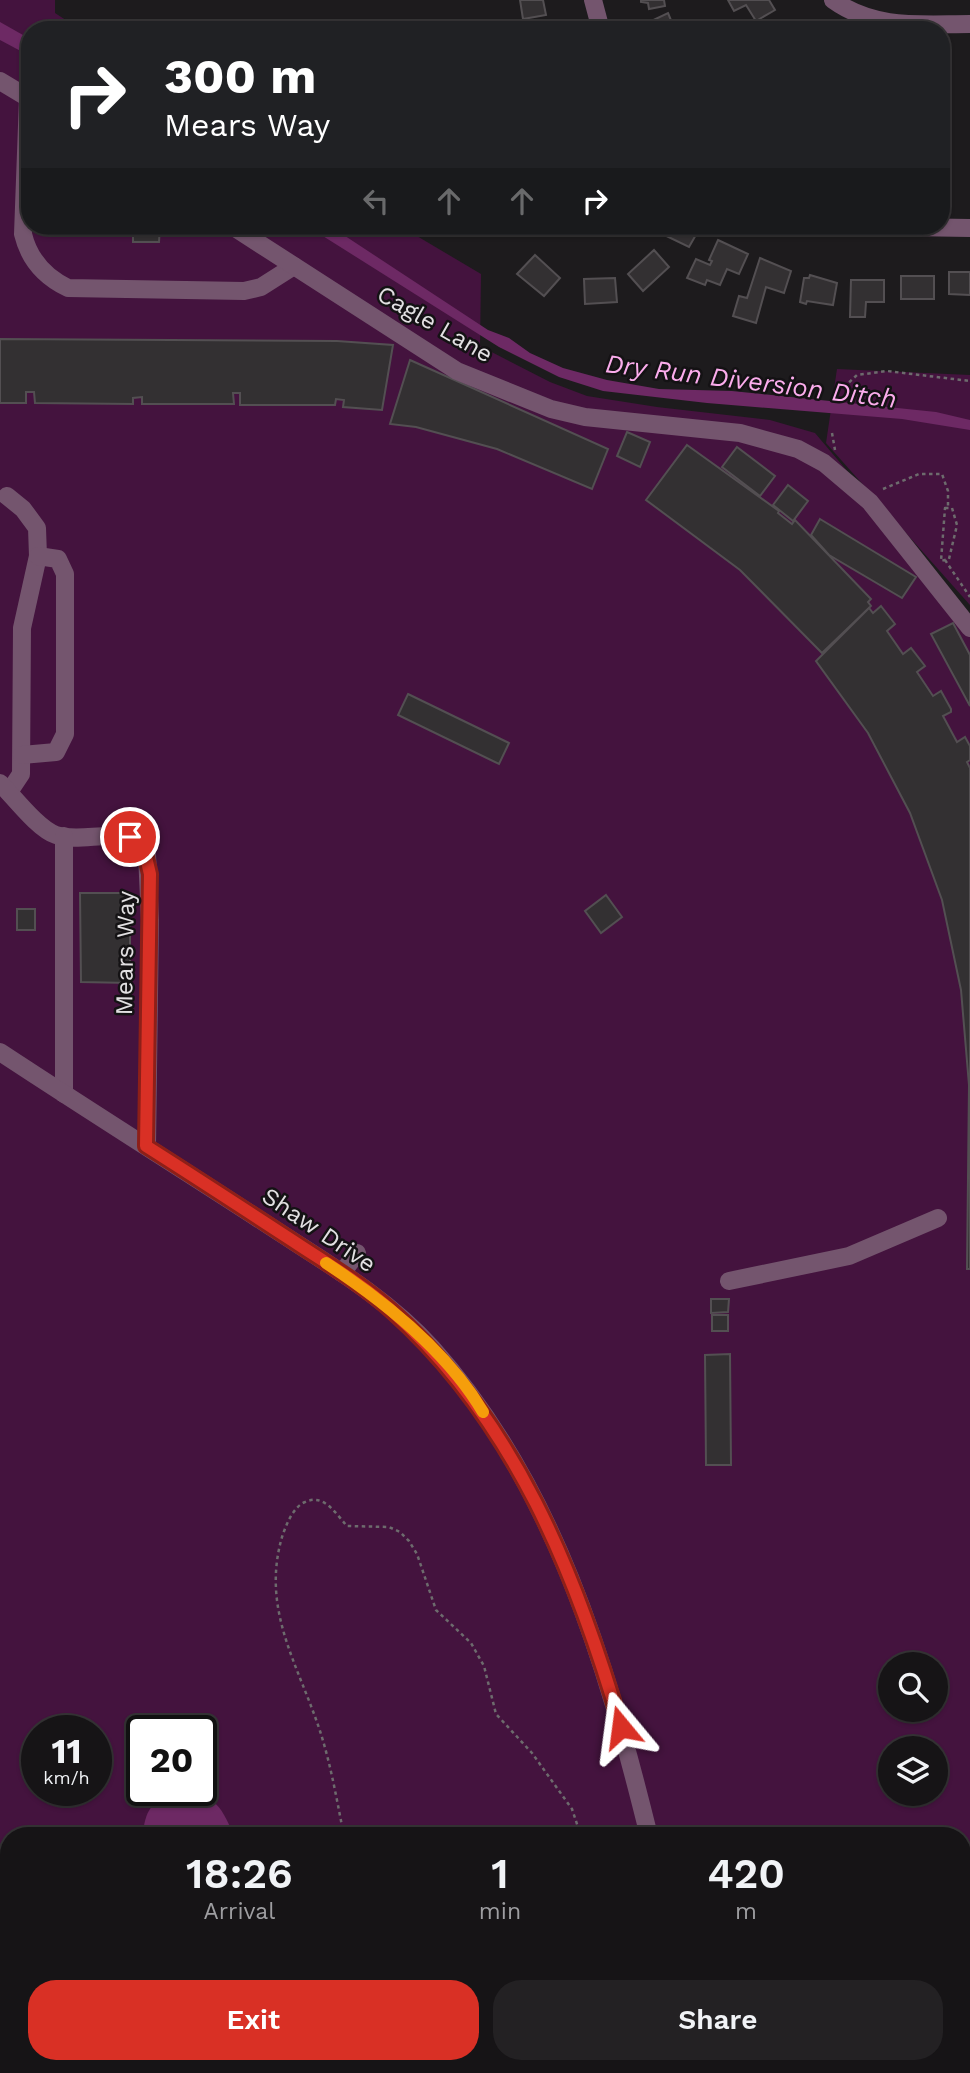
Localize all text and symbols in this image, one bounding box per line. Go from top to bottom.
text: 300 m [164,47,316,105]
icon: right [49,49,140,140]
text: Mears Way [164,106,330,144]
icon: left [357,182,395,220]
icon: ahead [430,182,468,220]
icon: ahead [503,182,541,220]
icon: right [576,182,614,220]
street label: Cagle Lane [372,280,498,368]
water label: Dry Run Diversion Ditch [604,348,898,414]
pin [100,807,160,867]
icon: arrive [111,818,149,856]
street label: Mears Way [110,890,140,1016]
street label: Shaw Drive [257,1182,381,1278]
map controls [878,1652,948,1806]
button: search [878,1652,948,1722]
position arrow [584,1690,658,1764]
speed limit sign: 20 [126,1715,217,1806]
text: 11 [51,1730,82,1772]
button: layers [878,1736,948,1806]
text: km/h [43,1767,90,1788]
text: 18:26 [186,1849,293,1898]
text: 1 [491,1849,509,1898]
text: 420 [707,1849,785,1898]
text: Arrival [204,1898,275,1925]
text: min [479,1898,521,1925]
text: m [735,1898,757,1925]
button: Exit [28,1980,479,2060]
button: Share [493,1980,943,2060]

